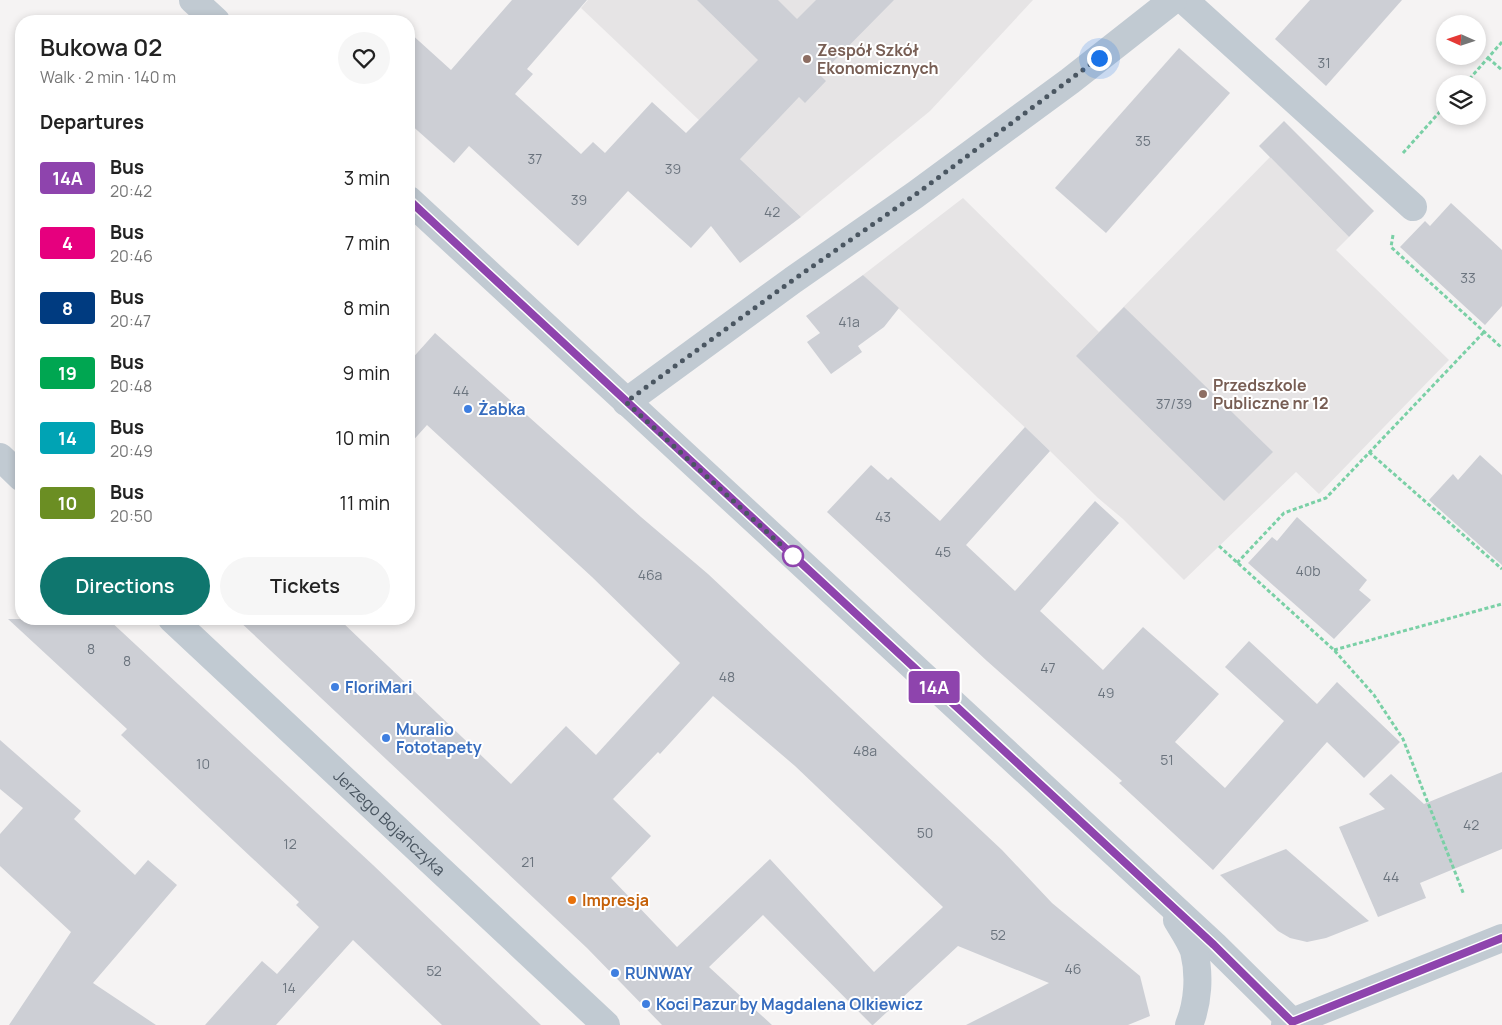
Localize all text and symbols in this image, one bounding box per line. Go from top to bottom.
north arrow [1436,15,1486,65]
map controls [1436,15,1486,125]
text: Bukowa 02 [40,30,162,63]
button: heart [338,32,390,84]
place label: Zespół Szkół Ekonomicznych [817,39,939,79]
your location [1087,46,1112,71]
marker: Zespół Szkół Ekonomicznych [801,53,813,65]
house number: 31 [1317,53,1331,72]
text: Walk · 2 min · 140 m [40,66,176,88]
button: layers [1436,75,1486,125]
text: Departures [40,109,144,135]
house number: 35 [1135,131,1151,150]
house number: 37 [528,149,542,168]
text: Bus [110,154,144,180]
house number: 39 [665,159,681,178]
text: 3 min [344,165,390,191]
text: 14A [52,166,83,190]
text: 20:42 [110,180,152,202]
house number: 39 [571,190,587,209]
house number: 42 [764,202,780,221]
text: Bus [110,219,144,245]
text: 7 min [345,230,390,256]
text: 4 [62,231,73,255]
text: 20:46 [110,245,153,267]
house number: 33 [1460,268,1476,287]
text: Bus [110,284,144,310]
text: 8 min [343,295,390,321]
text: 8 [62,296,73,320]
text: 20:47 [110,310,151,332]
house number: 41a [838,312,860,331]
text: Bus [110,349,144,375]
text: 9 min [343,360,390,386]
text: 19 [58,361,77,385]
place label: Przedszkole Publiczne nr 12 [1213,374,1329,414]
text: 20:48 [110,375,152,397]
house number: 44 [453,381,469,400]
marker: Przedszkole Publiczne nr 12 [1197,388,1209,400]
house number: 37/39 [1156,394,1192,413]
place label: Żabka [478,398,526,420]
marker: Żabka [462,403,474,415]
text: Bus [110,414,144,440]
text: 10 min [335,425,390,451]
text: 14 [58,426,77,450]
text: 20:49 [110,440,153,462]
text: Bus [110,479,144,505]
text: 11 min [340,490,390,516]
text: 10 [58,491,77,515]
text: 20:50 [110,505,153,527]
house number: 43 [875,507,891,526]
house number: 45 [935,542,951,561]
unlabelled marker [782,545,804,567]
button: Directions [40,557,210,615]
button: Tickets [220,557,390,615]
house number: 40b [1295,561,1321,580]
house number: 46a [638,565,662,584]
house number: 8 [87,639,95,658]
house number: 8 [123,651,131,670]
house number: 47 [1040,658,1056,677]
house number: 48 [719,667,735,686]
line badge: 14A [905,671,963,703]
text: 14A [919,675,949,699]
place label: FloriMari [345,676,412,698]
marker: FloriMari [329,681,341,693]
house number: 49 [1098,683,1114,702]
place label: Muralio Fototapety [396,718,482,758]
marker: Muralio Fototapety [380,732,392,744]
house number: 48a [853,741,877,760]
house number: 51 [1160,750,1174,769]
house number: 10 [196,754,210,773]
street label: Jerzego Bojańczyka [329,765,450,880]
house number: 42 [1463,815,1479,834]
house number: 50 [917,823,933,842]
house number: 12 [283,834,297,853]
house number: 21 [521,852,535,871]
house number: 44 [1383,867,1399,886]
place label: Impresja [582,889,649,911]
marker: Impresja [566,894,578,906]
house number: 52 [990,925,1006,944]
house number: 46 [1065,959,1081,978]
house number: 52 [426,961,442,980]
place label: RUNWAY [625,962,693,984]
marker: RUNWAY [609,967,621,979]
house number: 14 [282,978,296,997]
place label: Koci Pazur by Magdalena Olkiewicz [656,993,923,1015]
marker: Koci Pazur by Magdalena Olkiewicz [640,998,652,1010]

